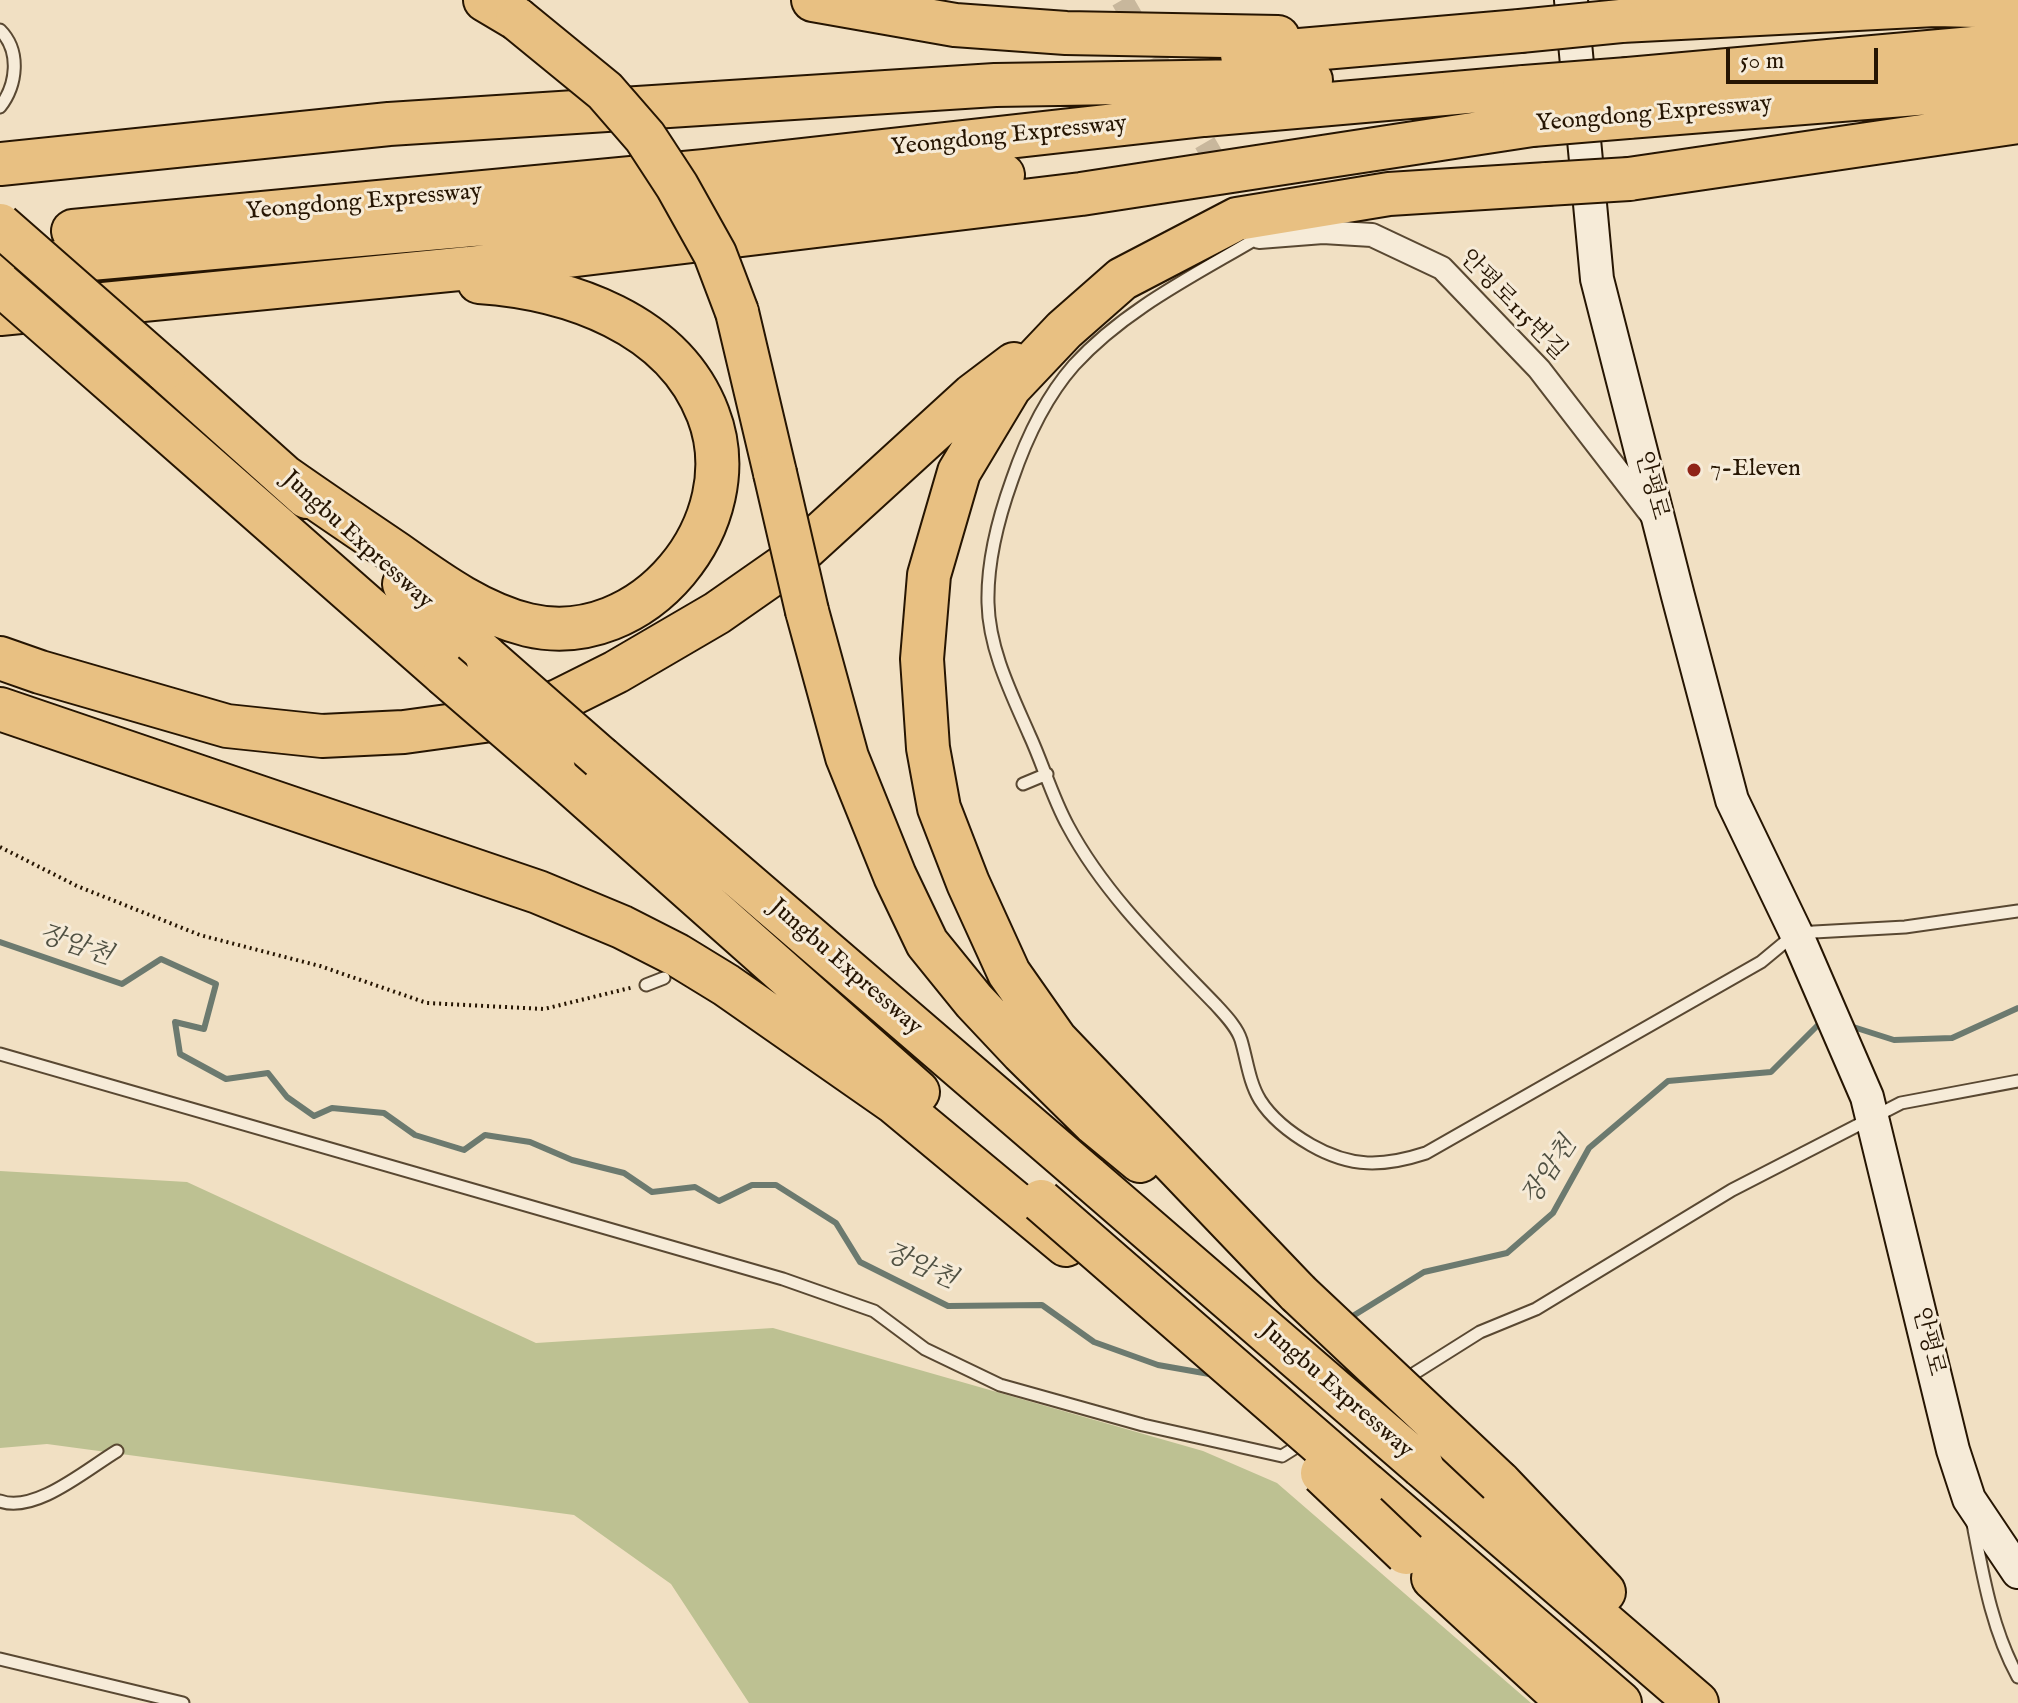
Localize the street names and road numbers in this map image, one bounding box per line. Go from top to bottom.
street label: Yeongdong Expressway [1535,90,1773,140]
street label: Yeongdong Expressway [890,110,1128,164]
street label: Yeongdong Expressway [245,178,483,228]
street label: 안평로115번길 [1452,245,1572,367]
street label: 안평로 [1627,449,1673,523]
street label: Jungbu Expressway [275,466,439,616]
street label: Jungbu Expressway [763,894,927,1042]
street label: 안평로 [1905,1305,1949,1379]
street label: Jungbu Expressway [1254,1317,1418,1465]

